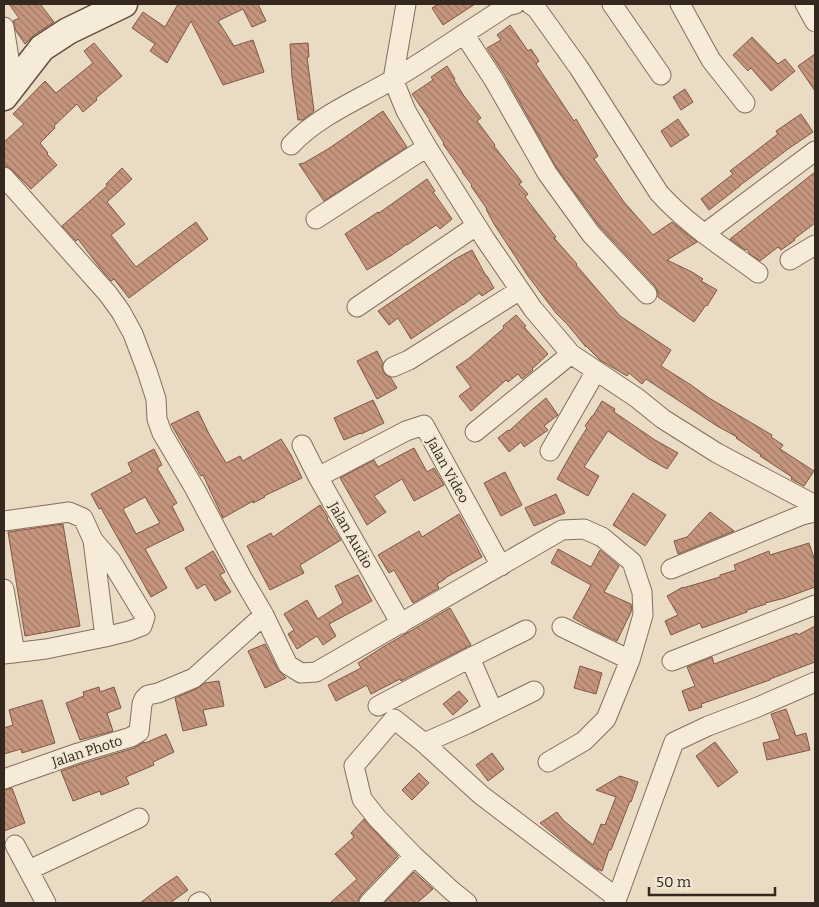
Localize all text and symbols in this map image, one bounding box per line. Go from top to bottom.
street label: Jalan Video [422,434,473,506]
street label: Jalan Audio [324,498,376,571]
street label: Jalan Photo [49,732,125,771]
scale bar [649,864,775,896]
text: 50 m [656,873,692,891]

